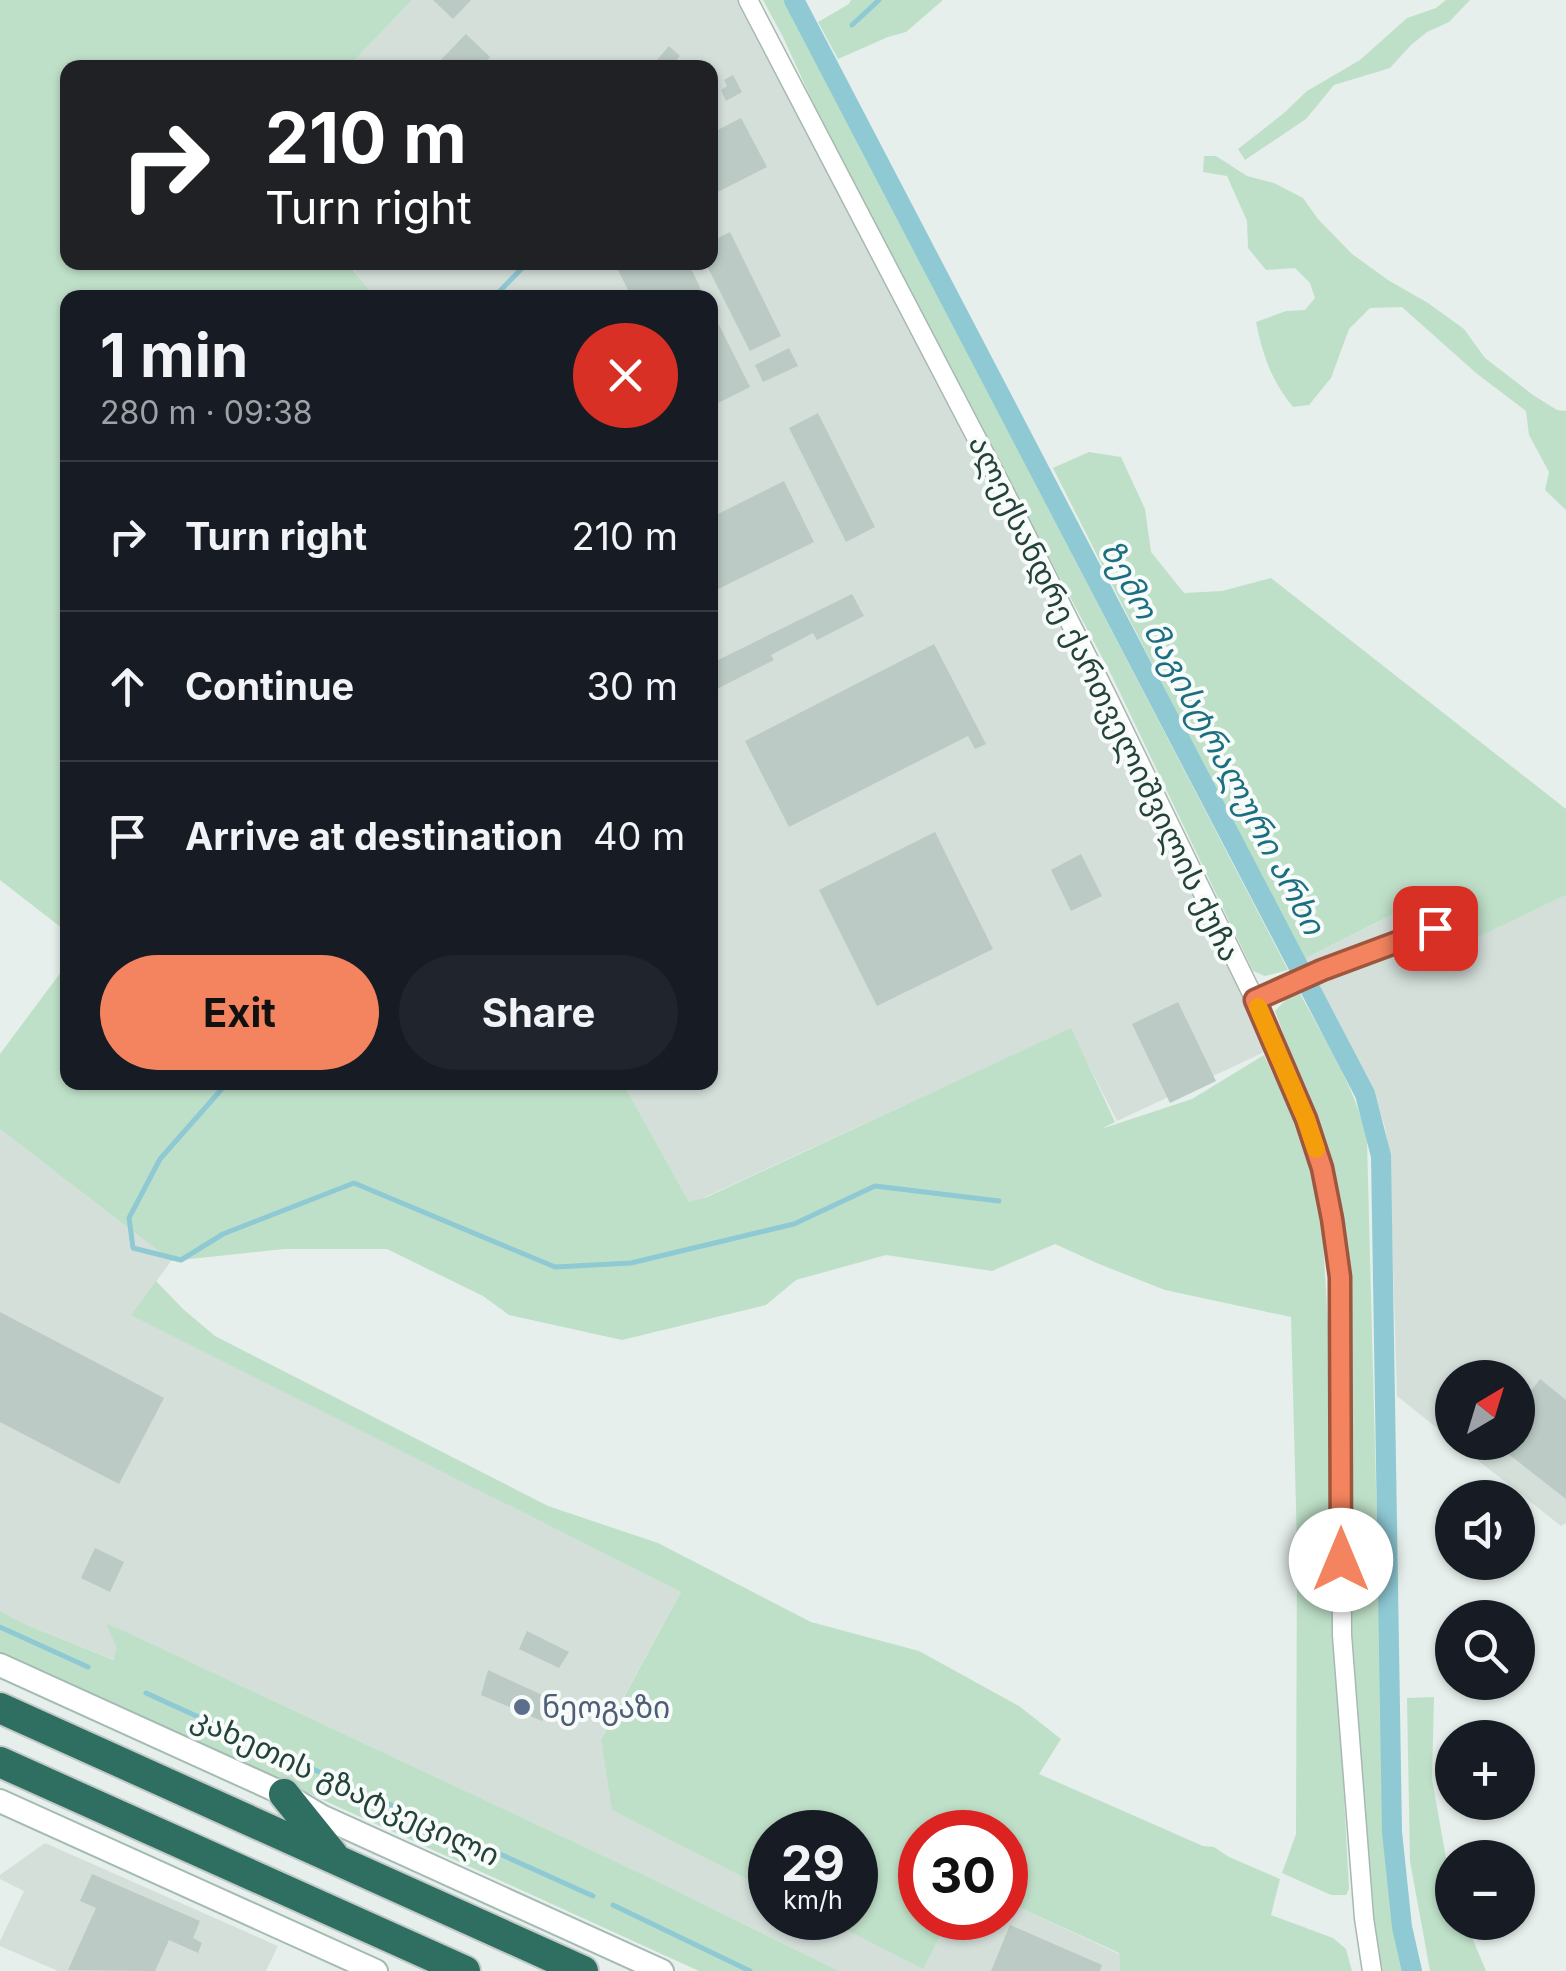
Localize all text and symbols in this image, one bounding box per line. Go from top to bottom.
text: 210 m [265,95,467,180]
icon: right [100,100,230,230]
text: Turn right [265,180,472,235]
text: 1 min [100,319,248,391]
button: close [573,323,678,428]
text: 280 m · 09:38 [100,393,313,432]
street label: ალექსანდრე ქართველიშვილის ქუჩა [961,429,1248,967]
icon: right [100,509,155,564]
text: Turn right [185,513,367,559]
text: 210 m [571,513,678,559]
water label: ზემო მაგისტრალური არხი [1092,533,1334,942]
icon: ahead [100,659,155,714]
text: Continue [185,663,354,709]
text: 30 m [587,663,678,709]
icon: arrive [100,809,155,864]
text: Arrive at destination [185,813,563,859]
text: 40 m [593,813,685,859]
pin [1393,886,1478,971]
icon: arrive [1408,901,1463,956]
button: Exit [100,955,379,1070]
button: Share [399,955,678,1070]
north arrow [1435,1360,1535,1460]
map controls [1435,1360,1535,1940]
button: sound [1435,1480,1535,1580]
position arrow [1289,1508,1393,1612]
button: search [1435,1600,1535,1700]
place label: ნეოგაზი [542,1689,670,1726]
marker: ნეოგაზი [511,1696,533,1718]
street label: კახეთის გზატკეცილი [186,1699,506,1874]
button: + [1435,1720,1535,1820]
speed limit sign: 30 [898,1810,1028,1940]
text: 29 [781,1833,845,1893]
button: − [1435,1840,1535,1940]
text: km/h [783,1885,843,1915]

